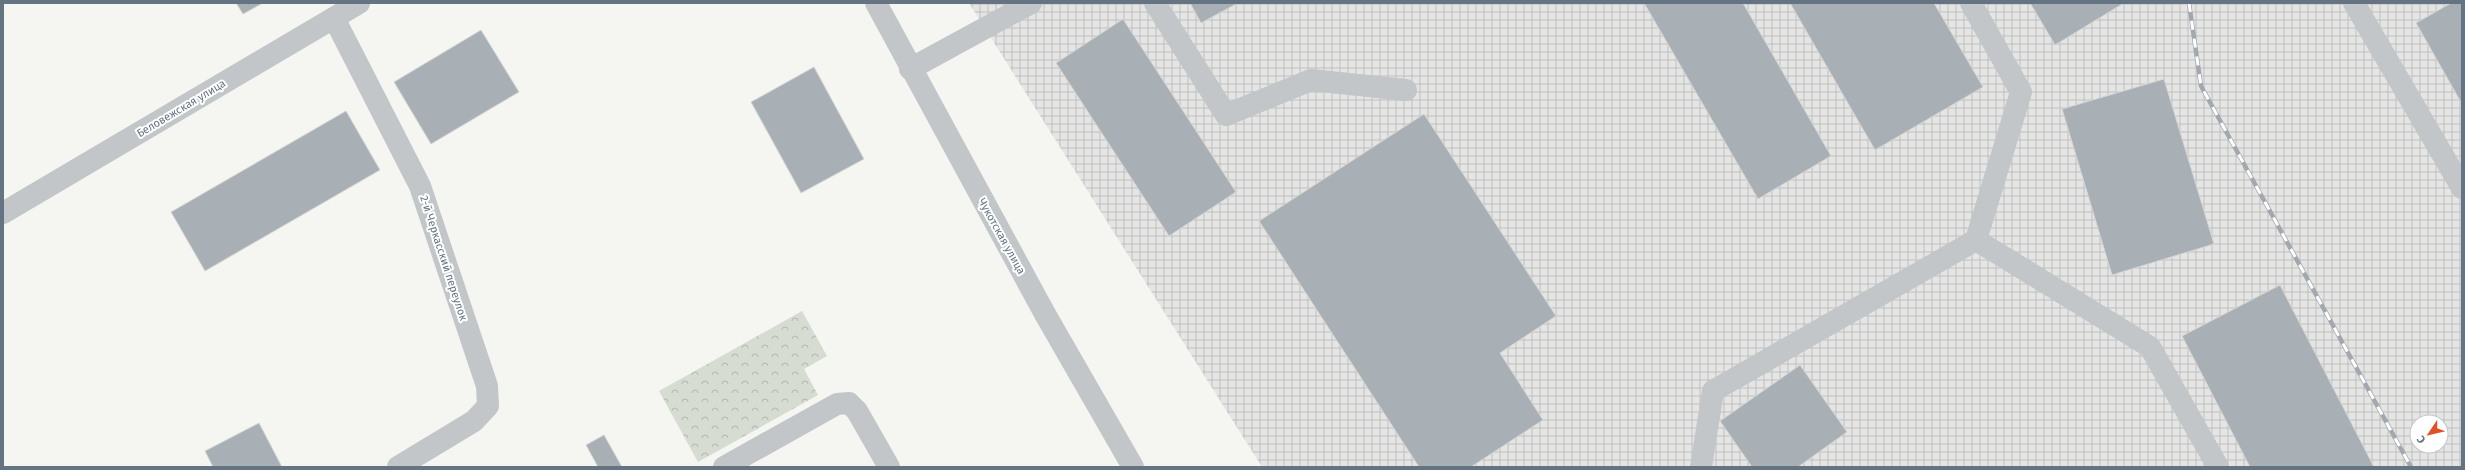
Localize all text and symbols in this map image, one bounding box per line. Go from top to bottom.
street label: Беловежская улица [134,77,228,140]
street label: 2-й Черкасский переулок [417,194,470,323]
street label: Чукотская улица [975,196,1028,277]
north arrow [2409,414,2449,454]
text: С [2414,433,2428,446]

